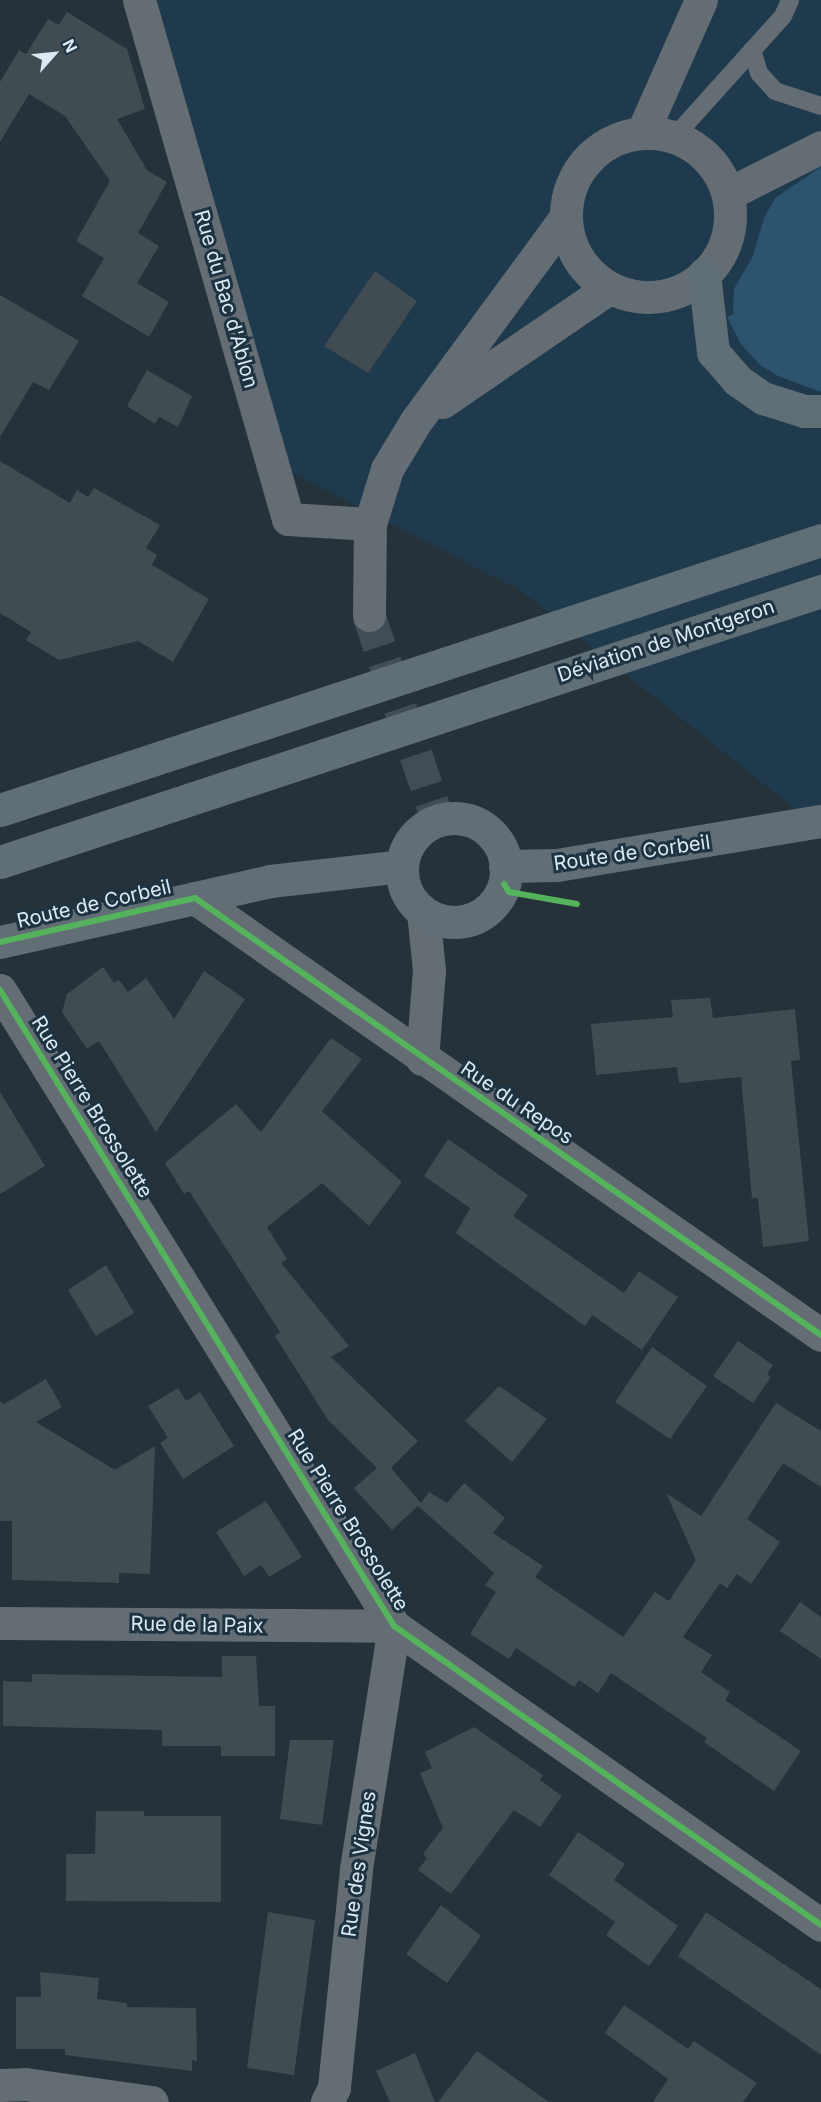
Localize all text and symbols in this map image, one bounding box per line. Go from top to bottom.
north arrow [24,24,84,84]
text: N [58,36,82,56]
street label: Rue du Bac d'Ablon [189,207,263,391]
street label: Déviation de Montgeron [555,595,777,687]
street label: Route de Corbeil [552,830,712,876]
street label: Route de Corbeil [15,875,173,933]
street label: Rue Pierre Brossolette [26,1012,158,1202]
street label: Rue du Repos [456,1057,578,1149]
street label: Rue Pierre Brossolette [282,1425,414,1615]
street label: Rue de la Paix [130,1612,264,1638]
street label: Rue des Vignes [337,1790,381,1938]

